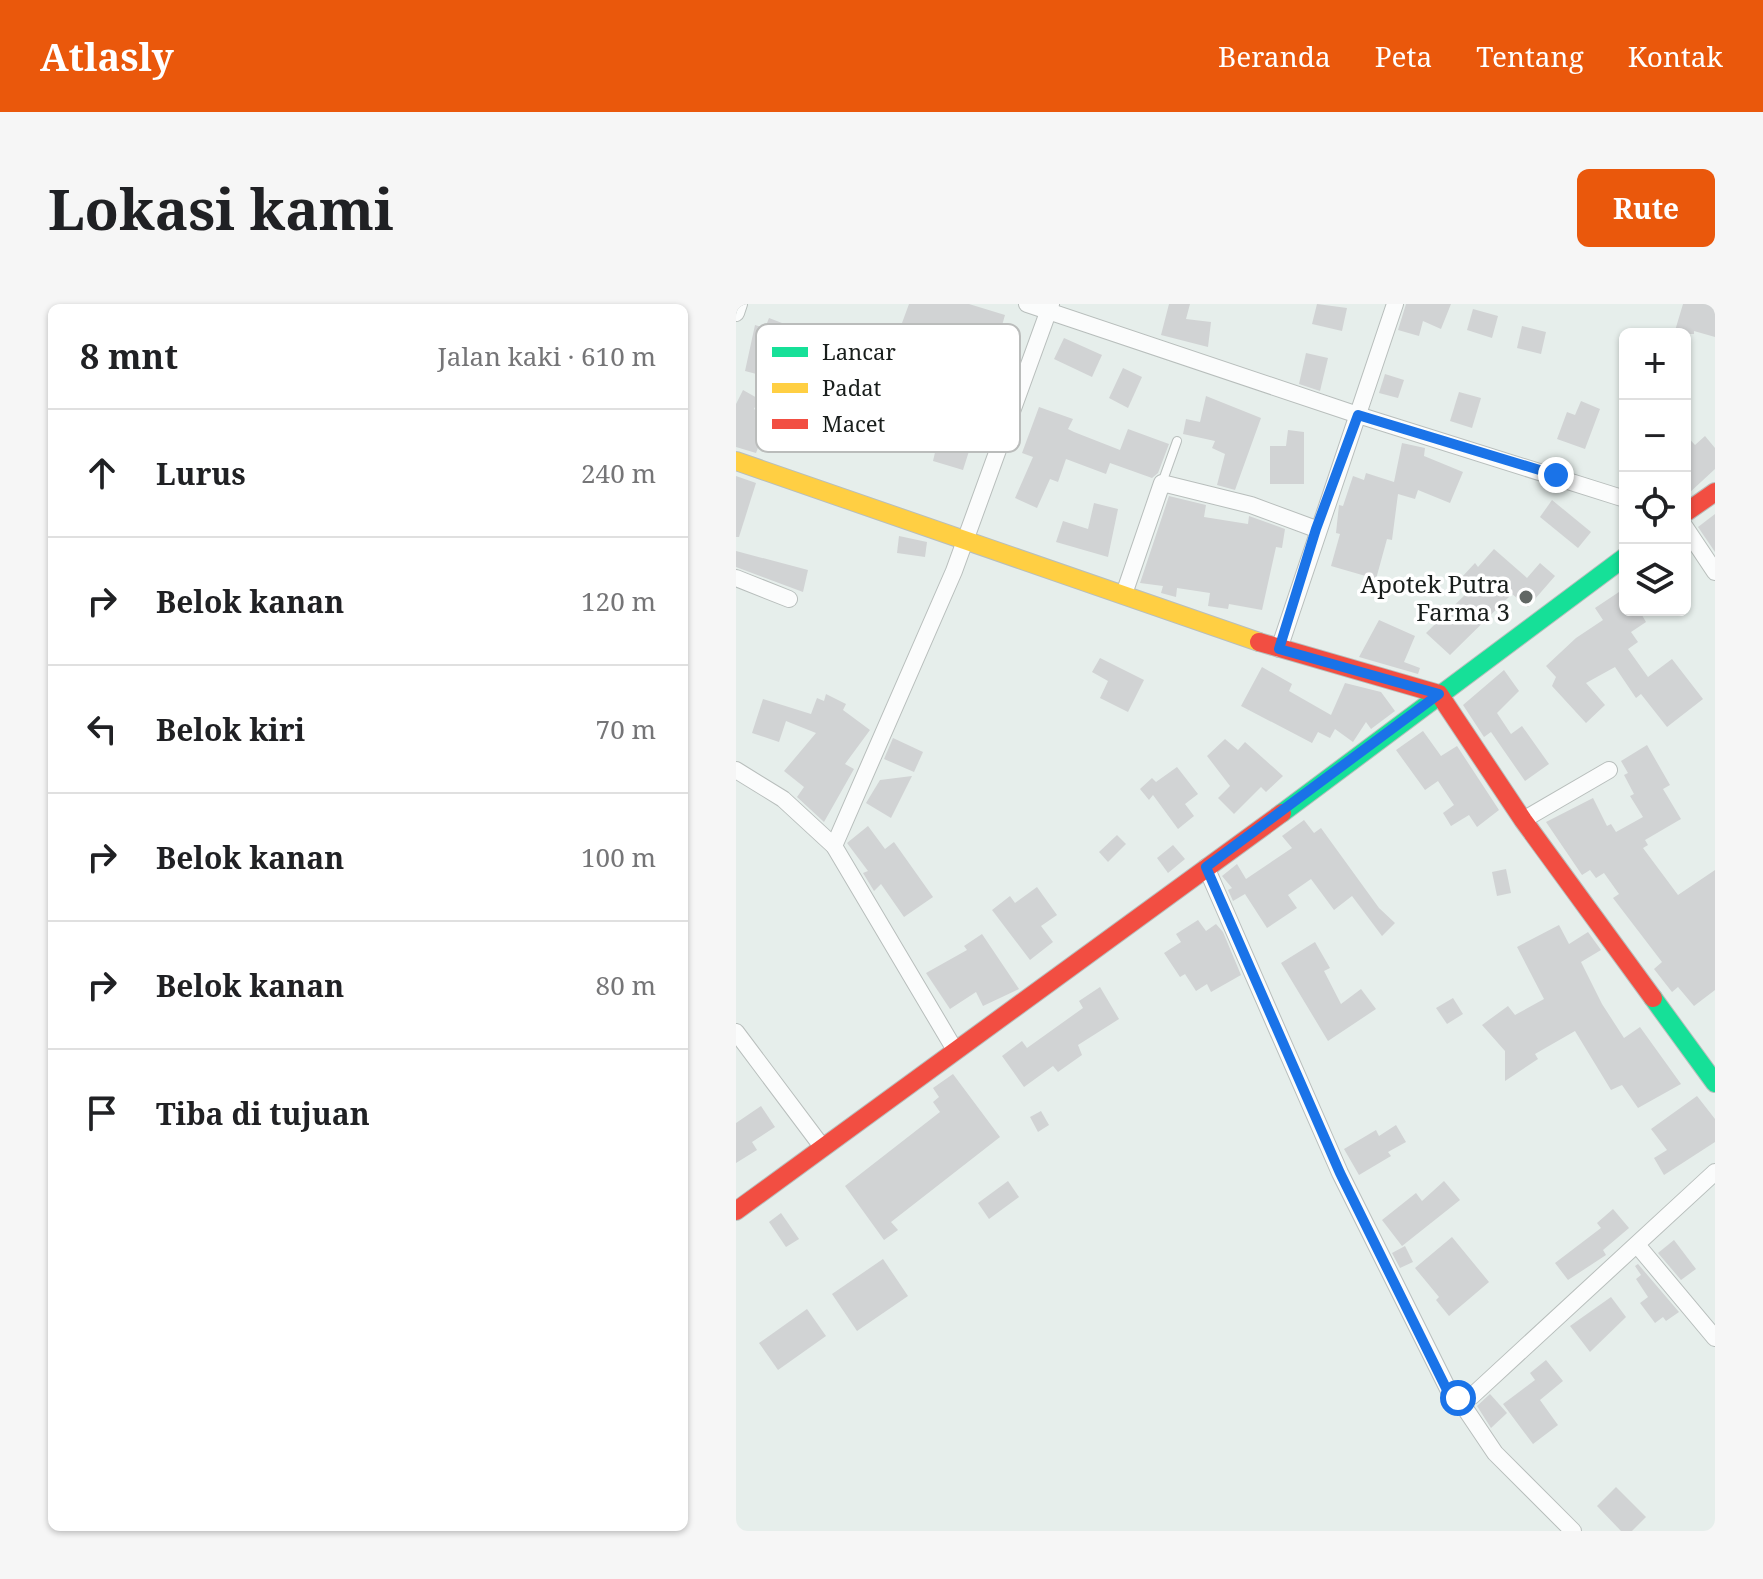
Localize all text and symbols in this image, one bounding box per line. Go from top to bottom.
text: Atlasly [40,30,174,82]
text: Beranda [1218,37,1331,75]
text: Peta [1375,37,1432,75]
text: Tentang [1476,37,1584,75]
text: Kontak [1628,37,1723,75]
button: Rute [1577,169,1715,247]
text: Lokasi kami [48,170,394,246]
legend [756,324,1020,452]
map controls [1619,328,1691,616]
button: + [1619,328,1691,400]
text: 8 mnt [80,333,178,379]
text: Lancar [822,336,896,366]
text: Jalan kaki · 610 m [438,338,656,374]
text: Padat [822,372,882,402]
button: − [1619,400,1691,472]
text: Macet [822,408,886,438]
icon: ahead [80,451,124,495]
text: Lurus [156,453,246,494]
text: 240 m [581,455,656,491]
route end [1538,457,1574,493]
button: locate [1619,472,1691,544]
button: layers [1619,544,1691,616]
place label: Apotek Putra Farma 3 [1360,567,1510,628]
icon: right [80,579,124,623]
text: Belok kanan [156,581,344,622]
text: 120 m [581,583,656,619]
marker: Apotek Putra Farma 3 [1517,588,1535,606]
icon: left [80,707,124,751]
text: Belok kiri [156,709,305,750]
text: 70 m [596,711,656,747]
icon: right [80,835,124,879]
text: Belok kanan [156,837,344,878]
text: 100 m [581,839,656,875]
icon: right [80,963,124,1007]
text: Belok kanan [156,965,344,1006]
text: 80 m [596,967,656,1003]
icon: arrive [80,1091,124,1135]
text: Tiba di tujuan [156,1093,370,1134]
route start [1440,1380,1476,1416]

